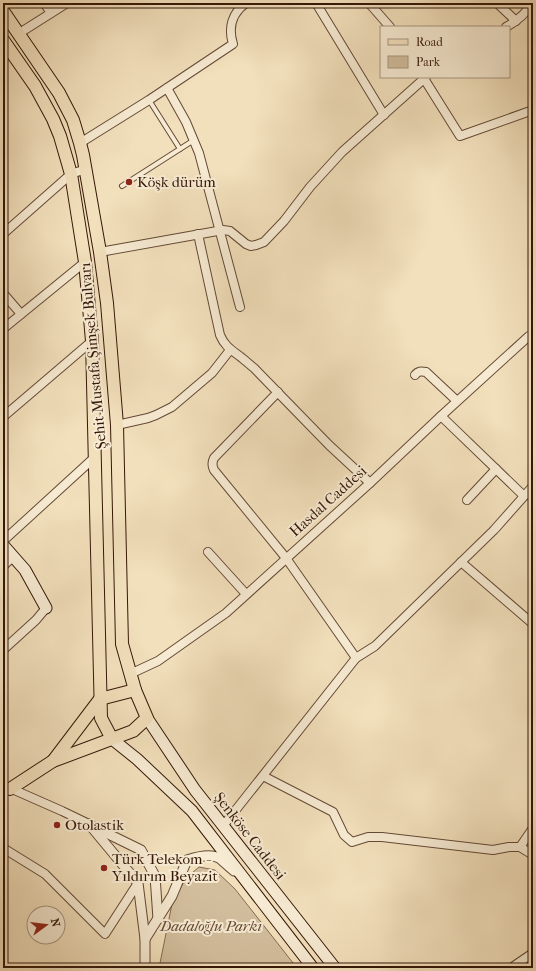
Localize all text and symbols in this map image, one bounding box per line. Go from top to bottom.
legend [380,26,510,78]
text: Road [416,35,443,49]
text: Park [416,55,441,69]
place label: Köşk dürüm [137,173,216,191]
marker: Köşk dürüm [124,177,134,187]
street label: Şehit Mustafa Şimşek Bulvarı [76,261,110,450]
street label: Hasdal Caddesi [286,461,371,540]
street label: Şenköse Caddesi [210,789,290,884]
place label: Otolastik [65,816,124,834]
marker: Otolastik [52,820,62,830]
place label: Türk Telekom - Yıldırım Beyazit [111,850,218,885]
marker: Türk Telekom - Yıldırım Beyazit [99,863,109,873]
north arrow [26,905,66,945]
text: N [48,917,63,929]
park label: Dadaloğlu Parkı [159,917,262,935]

